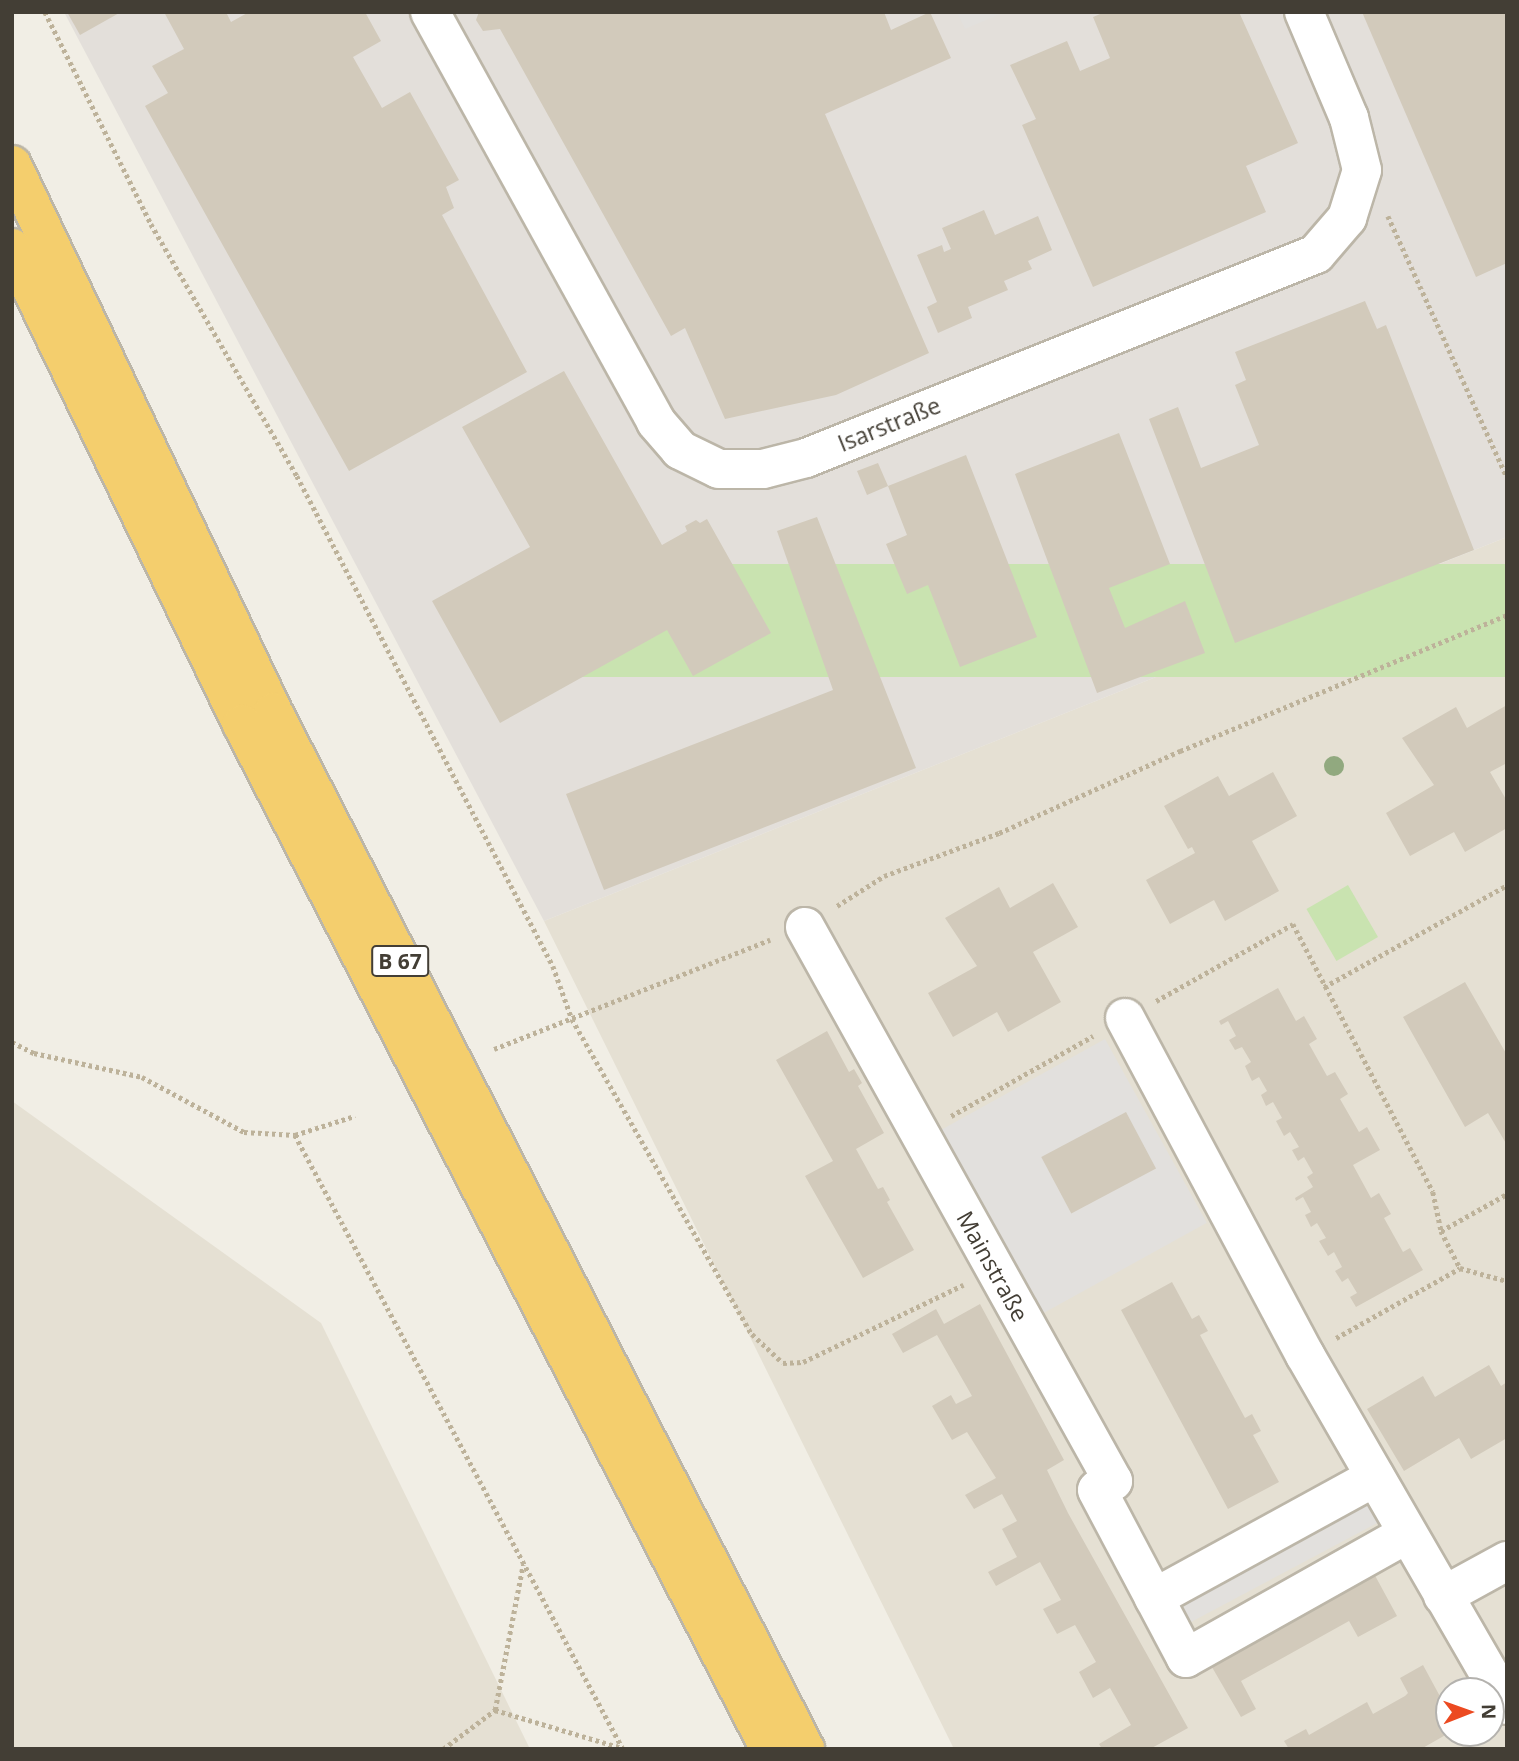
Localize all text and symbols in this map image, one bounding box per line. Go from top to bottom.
street label: Isarstraße [834,391,944,457]
road number: B 67 [370,944,430,978]
street label: Mainstraße [951,1206,1035,1326]
north arrow [1435,1677,1505,1747]
text: N [1476,1704,1502,1720]

